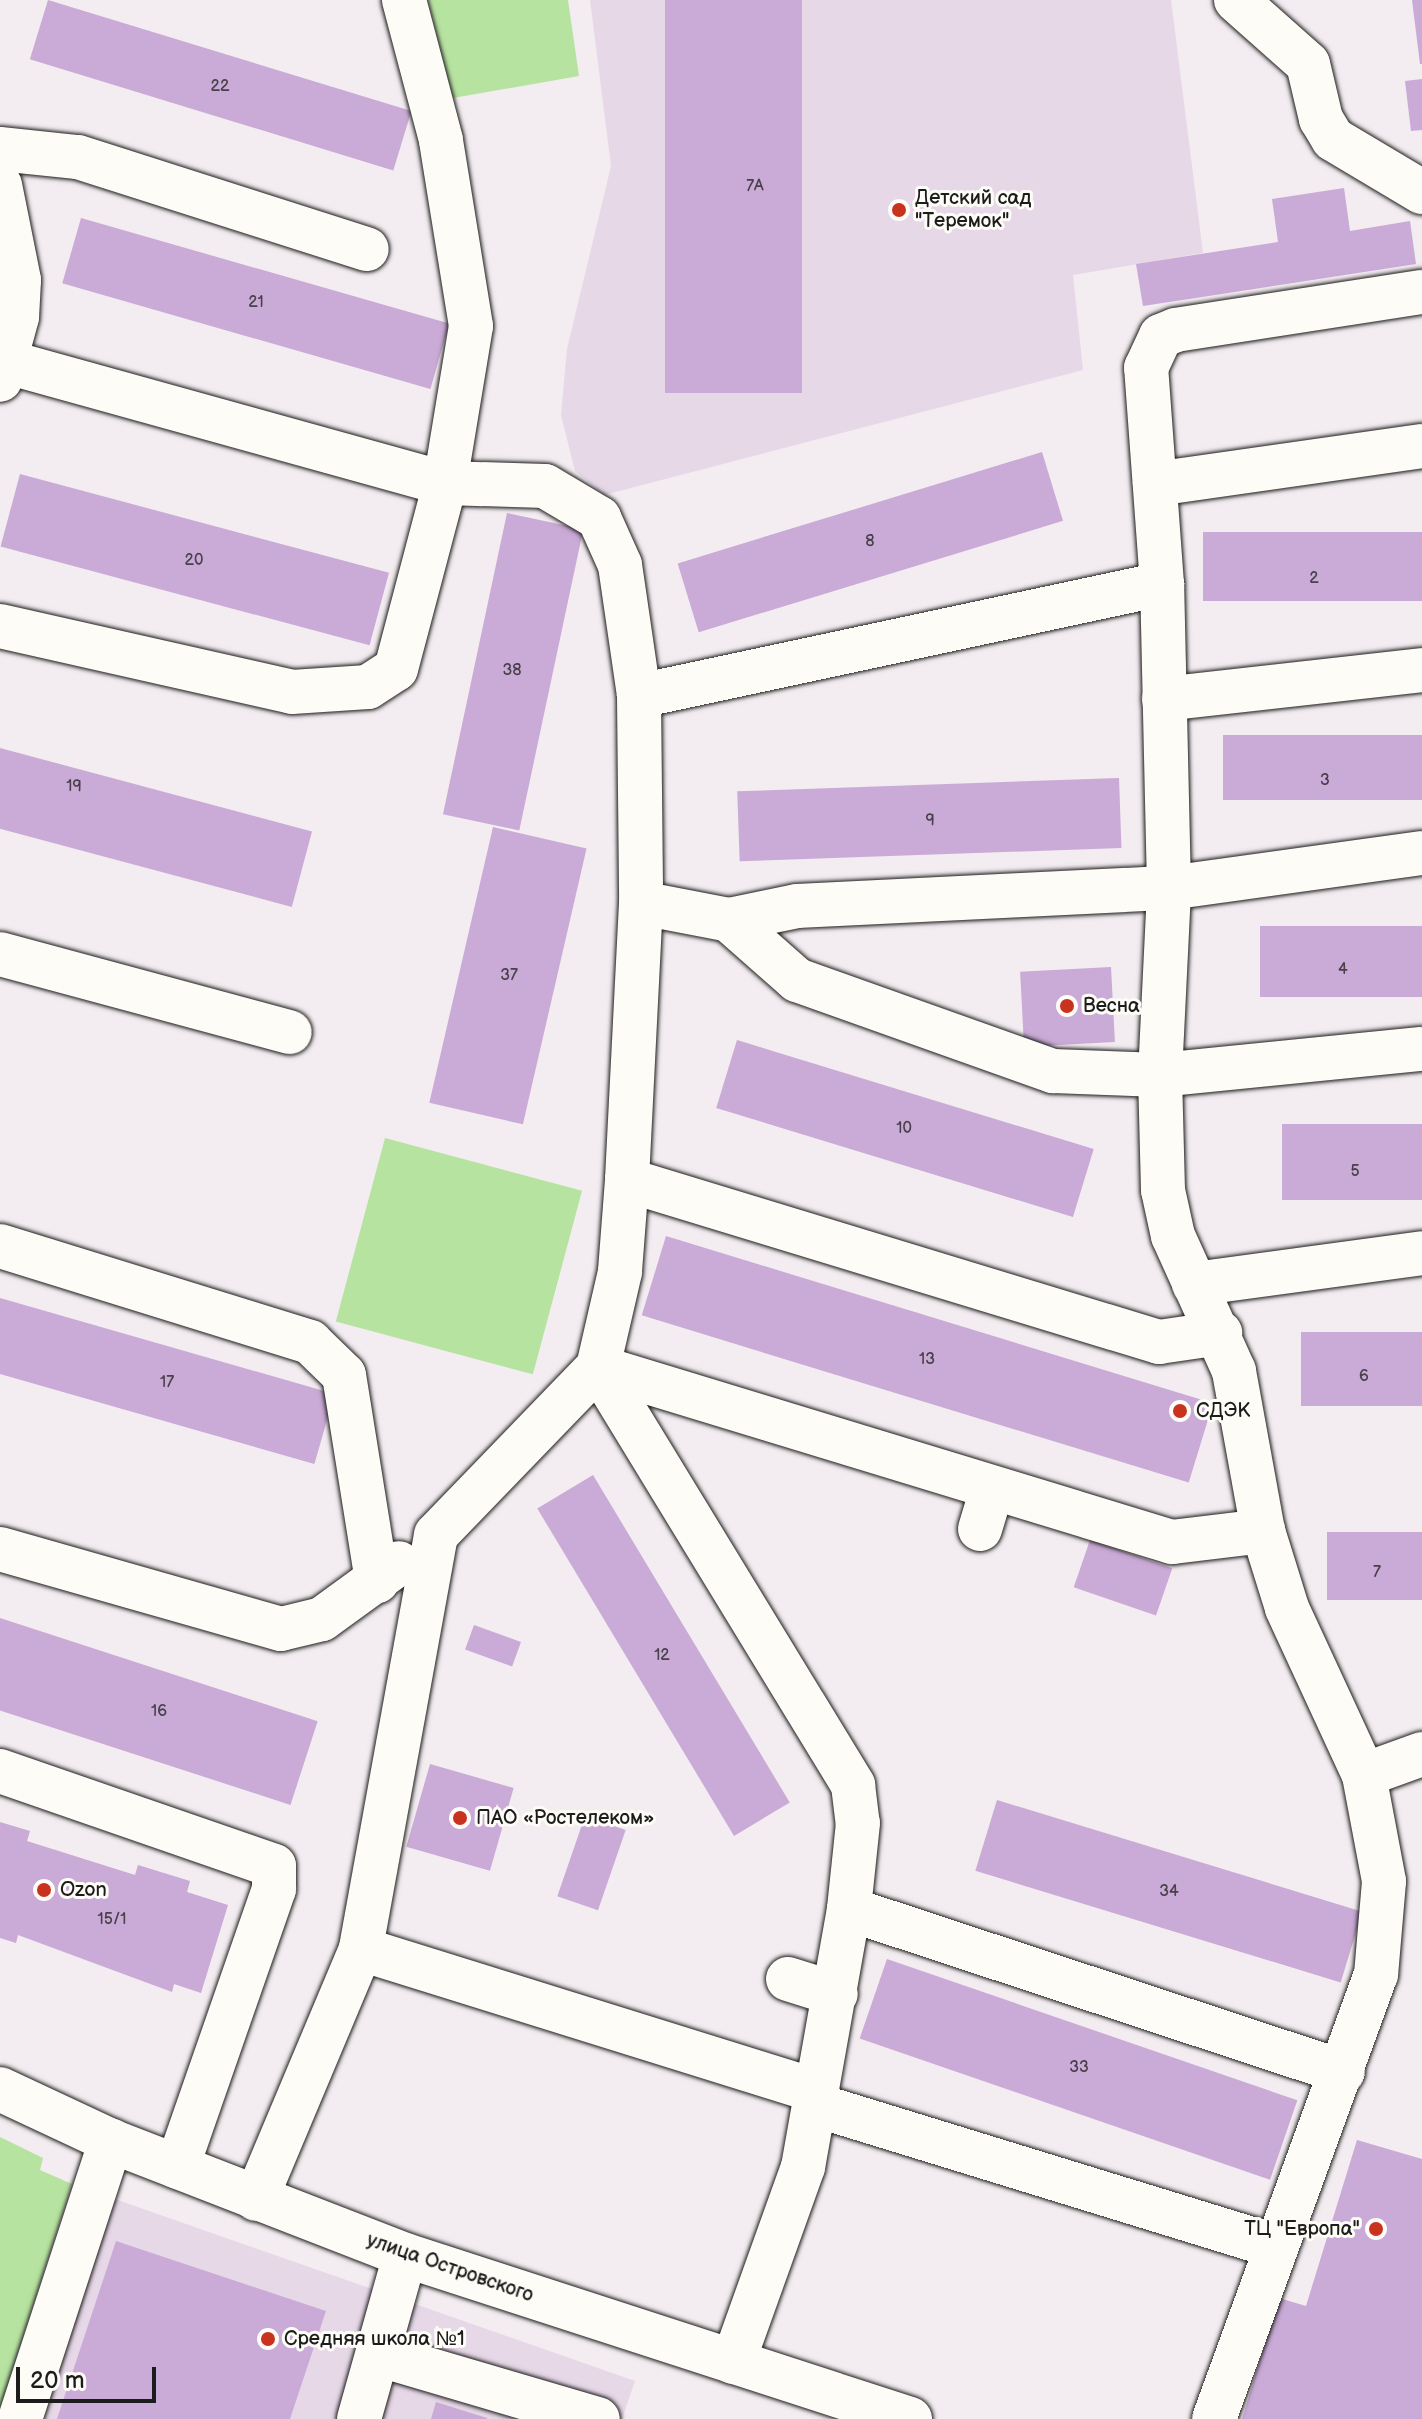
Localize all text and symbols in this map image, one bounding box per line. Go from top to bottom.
house number: 22 [211,77,229,97]
house number: 7А [746,177,764,197]
place label: Детский сад "Теремок" [915,186,1031,233]
marker: Детский сад "Теремок" [890,201,908,219]
house number: 21 [248,293,264,313]
house number: 8 [865,532,875,552]
house number: 20 [185,551,203,571]
house number: 2 [1309,569,1319,589]
house number: 38 [502,661,522,681]
house number: 3 [1320,771,1330,791]
house number: 19 [66,777,82,797]
house number: 9 [925,811,935,831]
house number: 4 [1338,960,1348,980]
house number: 37 [500,966,518,986]
place label: Весна [1083,994,1140,1018]
marker: Весна [1058,997,1076,1015]
house number: 10 [896,1119,912,1139]
house number: 5 [1350,1162,1360,1182]
house number: 13 [919,1350,935,1370]
house number: 6 [1359,1367,1369,1387]
house number: 17 [160,1373,174,1393]
place label: СДЭК [1196,1399,1250,1423]
marker: СДЭК [1171,1402,1189,1420]
house number: 7 [1373,1563,1381,1583]
house number: 12 [654,1646,670,1666]
house number: 16 [151,1702,167,1722]
place label: ПАО «Ростелеком» [476,1806,654,1830]
marker: ПАО «Ростелеком» [451,1809,469,1827]
place label: Ozon [60,1878,107,1902]
marker: Ozon [35,1881,53,1899]
house number: 34 [1159,1882,1179,1902]
house number: 15/1 [98,1910,126,1930]
house number: 33 [1069,2058,1089,2078]
place label: ТЦ "Европа" [1244,2217,1360,2241]
marker: ТЦ "Европа" [1367,2220,1385,2238]
street label: улица Островского [363,2228,537,2308]
place label: Средняя школа №1 [284,2327,465,2351]
marker: Средняя школа №1 [259,2330,277,2348]
scale bar [20,2351,160,2401]
text: 20 m [30,2366,85,2395]

